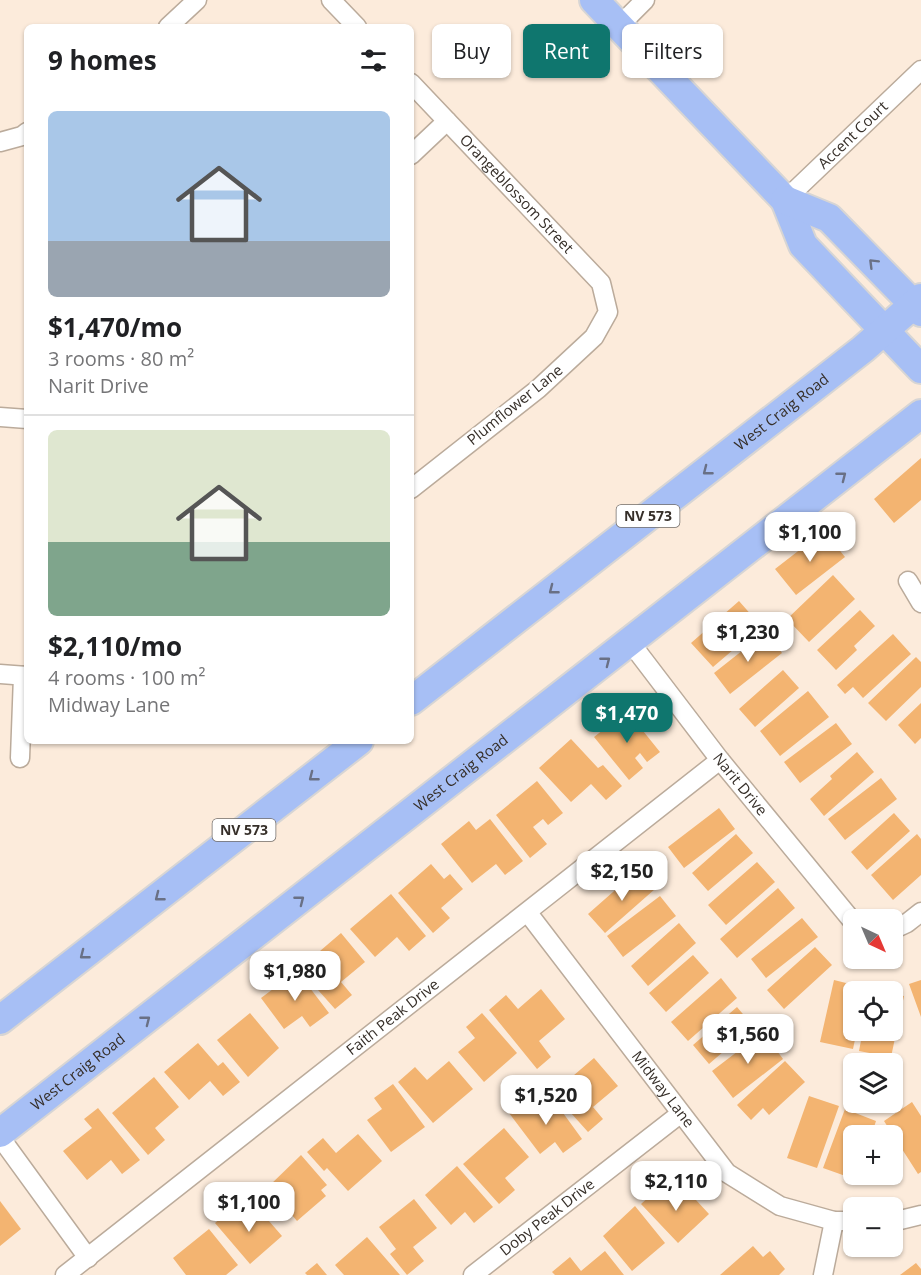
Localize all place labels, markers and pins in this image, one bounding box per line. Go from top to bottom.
pin: $1,100 [761,512,859,563]
pin: $1,230 [699,612,797,663]
pin: $1,470 [578,693,676,744]
pin: $2,150 [573,851,671,902]
pin: $1,980 [246,951,344,1002]
pin: $1,560 [699,1014,797,1065]
pin: $1,520 [497,1075,595,1126]
pin: $2,110 [627,1161,725,1212]
pin: $1,100 [200,1182,298,1233]

